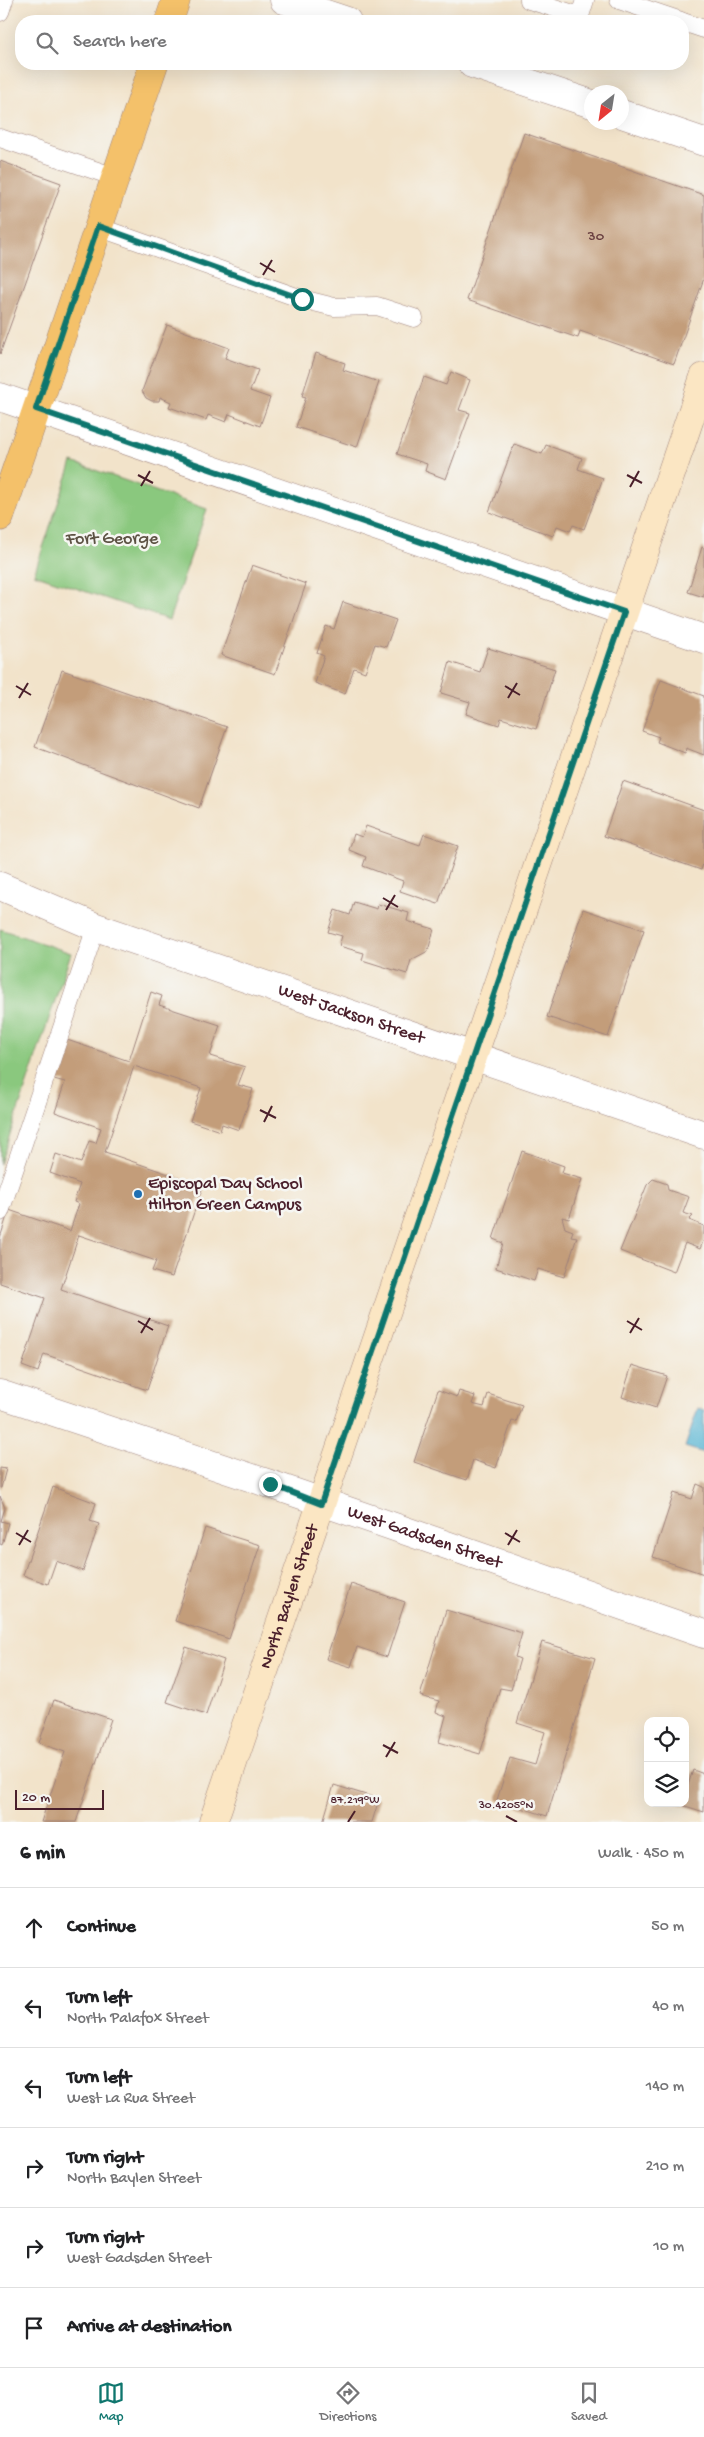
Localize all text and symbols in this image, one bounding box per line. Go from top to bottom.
search box [15,15,689,70]
icon: search [33,29,61,57]
text: Search here [73,31,167,54]
north arrow [584,85,629,130]
house number: 30 [587,228,605,246]
route start [291,288,314,311]
park label: Fort George [65,529,159,550]
street label: West Jackson Street [275,980,429,1050]
place label: Episcopal Day School Hilton Green Campus [148,1174,303,1216]
marker: Episcopal Day School Hilton Green Campus [132,1188,144,1200]
route end [259,1473,282,1496]
street label: West Gadsden Street [344,1501,506,1574]
street label: North Baylen Street [255,1520,324,1672]
map controls [644,1717,689,1807]
button: locate [644,1717,689,1762]
button: layers [644,1762,689,1807]
scale bar [15,1787,104,1810]
text: 20 m [22,1790,50,1807]
text: 87.219°W [331,1794,379,1808]
text: 30.4205°N [478,1799,534,1813]
text: 6 min [20,1842,65,1867]
text: Walk · 450 m [598,1845,684,1864]
icon: ahead [20,1914,48,1942]
text: Continue [67,1916,136,1939]
text: 50 m [651,1918,684,1937]
text: Turn left [67,1987,131,2010]
icon: left [20,1994,48,2022]
text: 40 m [652,1998,684,2017]
text: North Palafox Street [67,2010,209,2029]
text: Turn left [67,2067,131,2090]
icon: left [20,2074,48,2102]
text: 140 m [646,2078,684,2097]
text: West La Rua Street [67,2090,195,2109]
text: Turn right [67,2147,143,2170]
icon: right [20,2154,48,2182]
text: 210 m [645,2158,684,2177]
text: North Baylen Street [67,2170,201,2189]
text: Turn right [67,2227,143,2250]
icon: right [20,2234,48,2262]
text: 10 m [653,2238,684,2257]
text: West Gadsden Street [67,2250,211,2269]
icon: arrive [20,2314,48,2342]
text: Arrive at destination [67,2316,231,2339]
tab: Map [97,2379,125,2426]
tab: Directions [320,2379,377,2426]
tab: Saved [571,2379,607,2426]

